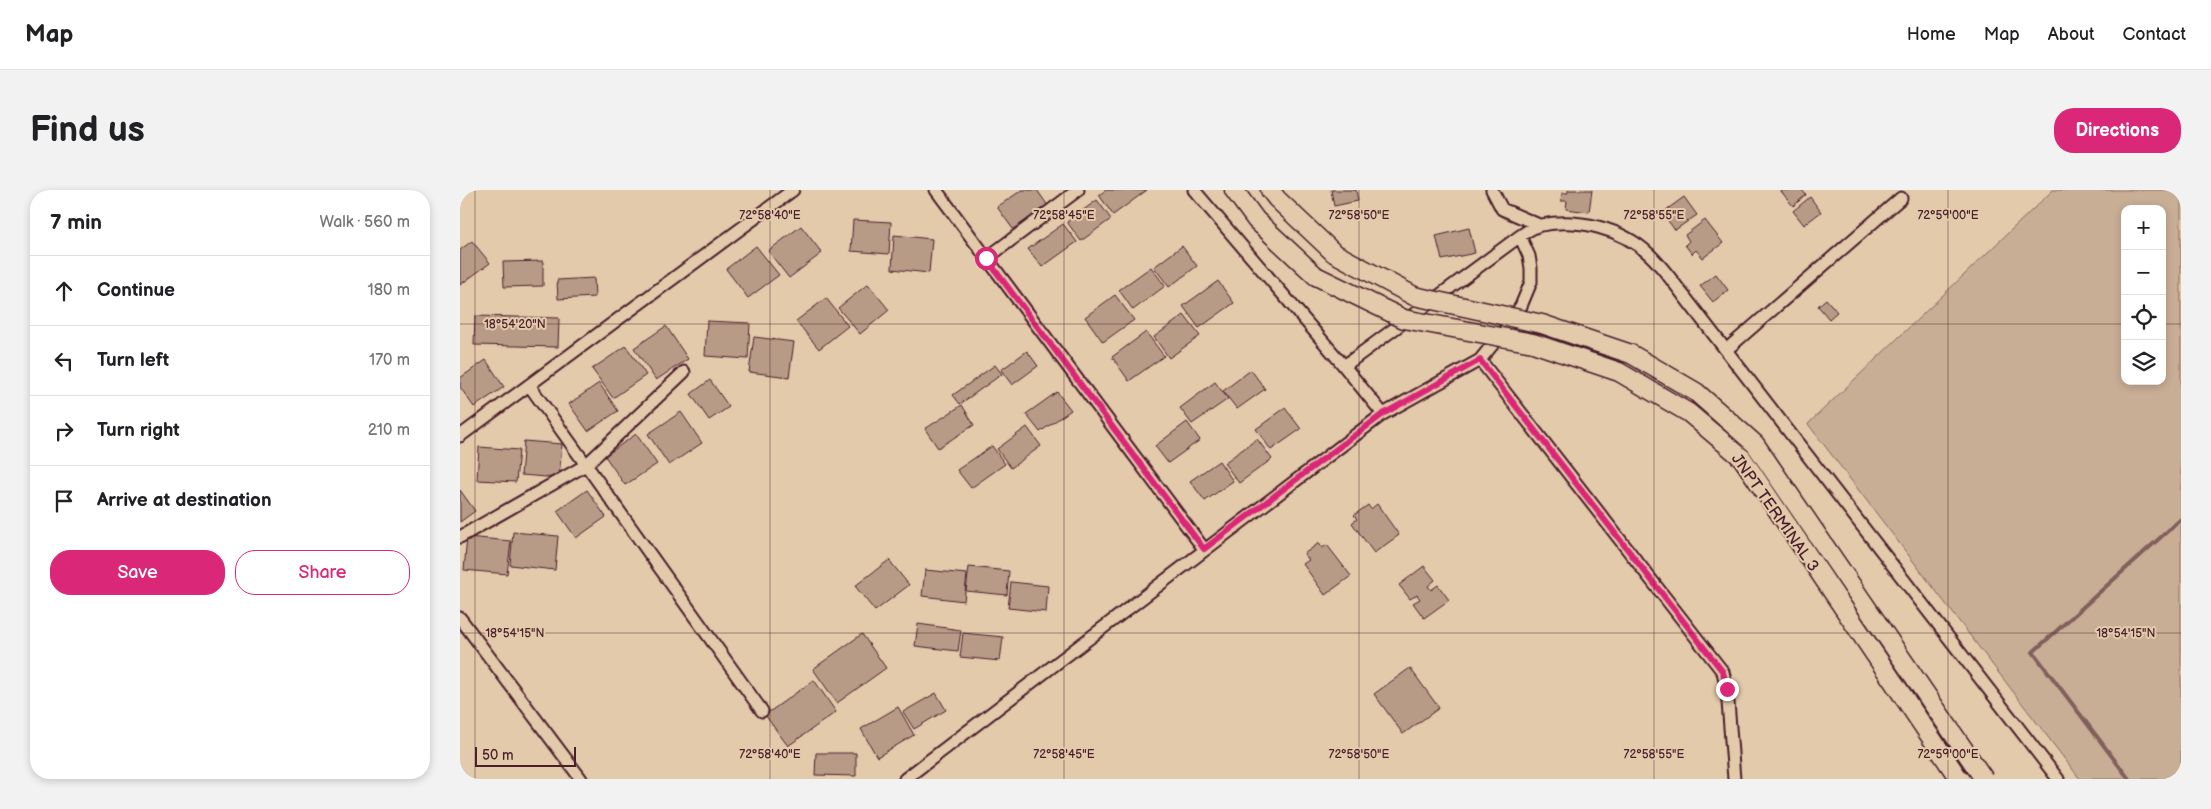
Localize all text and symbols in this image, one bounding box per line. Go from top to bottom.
text: Map [25,20,73,49]
text: Home [1907,24,1956,45]
text: Map [1984,24,2020,45]
text: About [2048,24,2095,45]
text: Contact [2123,24,2186,45]
button: Directions [2054,108,2181,153]
text: Find us [30,109,145,152]
map controls [2121,205,2166,385]
button: + [2121,205,2166,250]
text: 72°58'40"E [739,208,801,223]
text: 72°58'45"E [1033,208,1095,223]
text: 72°58'50"E [1329,208,1390,223]
text: 72°58'55"E [1624,208,1684,223]
text: 72°59'00"E [1917,208,1979,223]
text: 7 min [50,210,102,235]
text: Walk · 560 m [320,213,410,232]
route start [975,247,998,270]
button: − [2121,250,2166,295]
icon: ahead [50,277,78,305]
text: Continue [97,279,175,302]
text: 180 m [368,281,410,300]
button: locate [2121,295,2166,340]
text: 18°54'20"N [484,317,546,332]
button: layers [2121,340,2166,385]
icon: left [50,347,78,375]
text: Turn left [97,349,169,372]
text: 170 m [369,351,410,370]
icon: right [50,417,78,445]
text: Turn right [97,419,180,442]
text: 210 m [368,421,410,440]
street label: JNPT TERMINAL 3 [1727,450,1823,576]
icon: arrive [50,487,78,515]
text: Arrive at destination [97,489,272,512]
button: Save [50,550,225,595]
button: Share [235,550,410,595]
text: 18°54'15"N [485,626,545,641]
text: 18°54'15"N [2096,626,2156,641]
route end [1716,678,1739,701]
scale bar [475,744,576,767]
text: 50 m [482,747,514,764]
text: 72°58'40"E [739,747,801,762]
text: 72°58'45"E [1033,747,1095,762]
text: 72°58'50"E [1329,747,1390,762]
text: 72°58'55"E [1624,747,1684,762]
text: 72°59'00"E [1917,747,1979,762]

